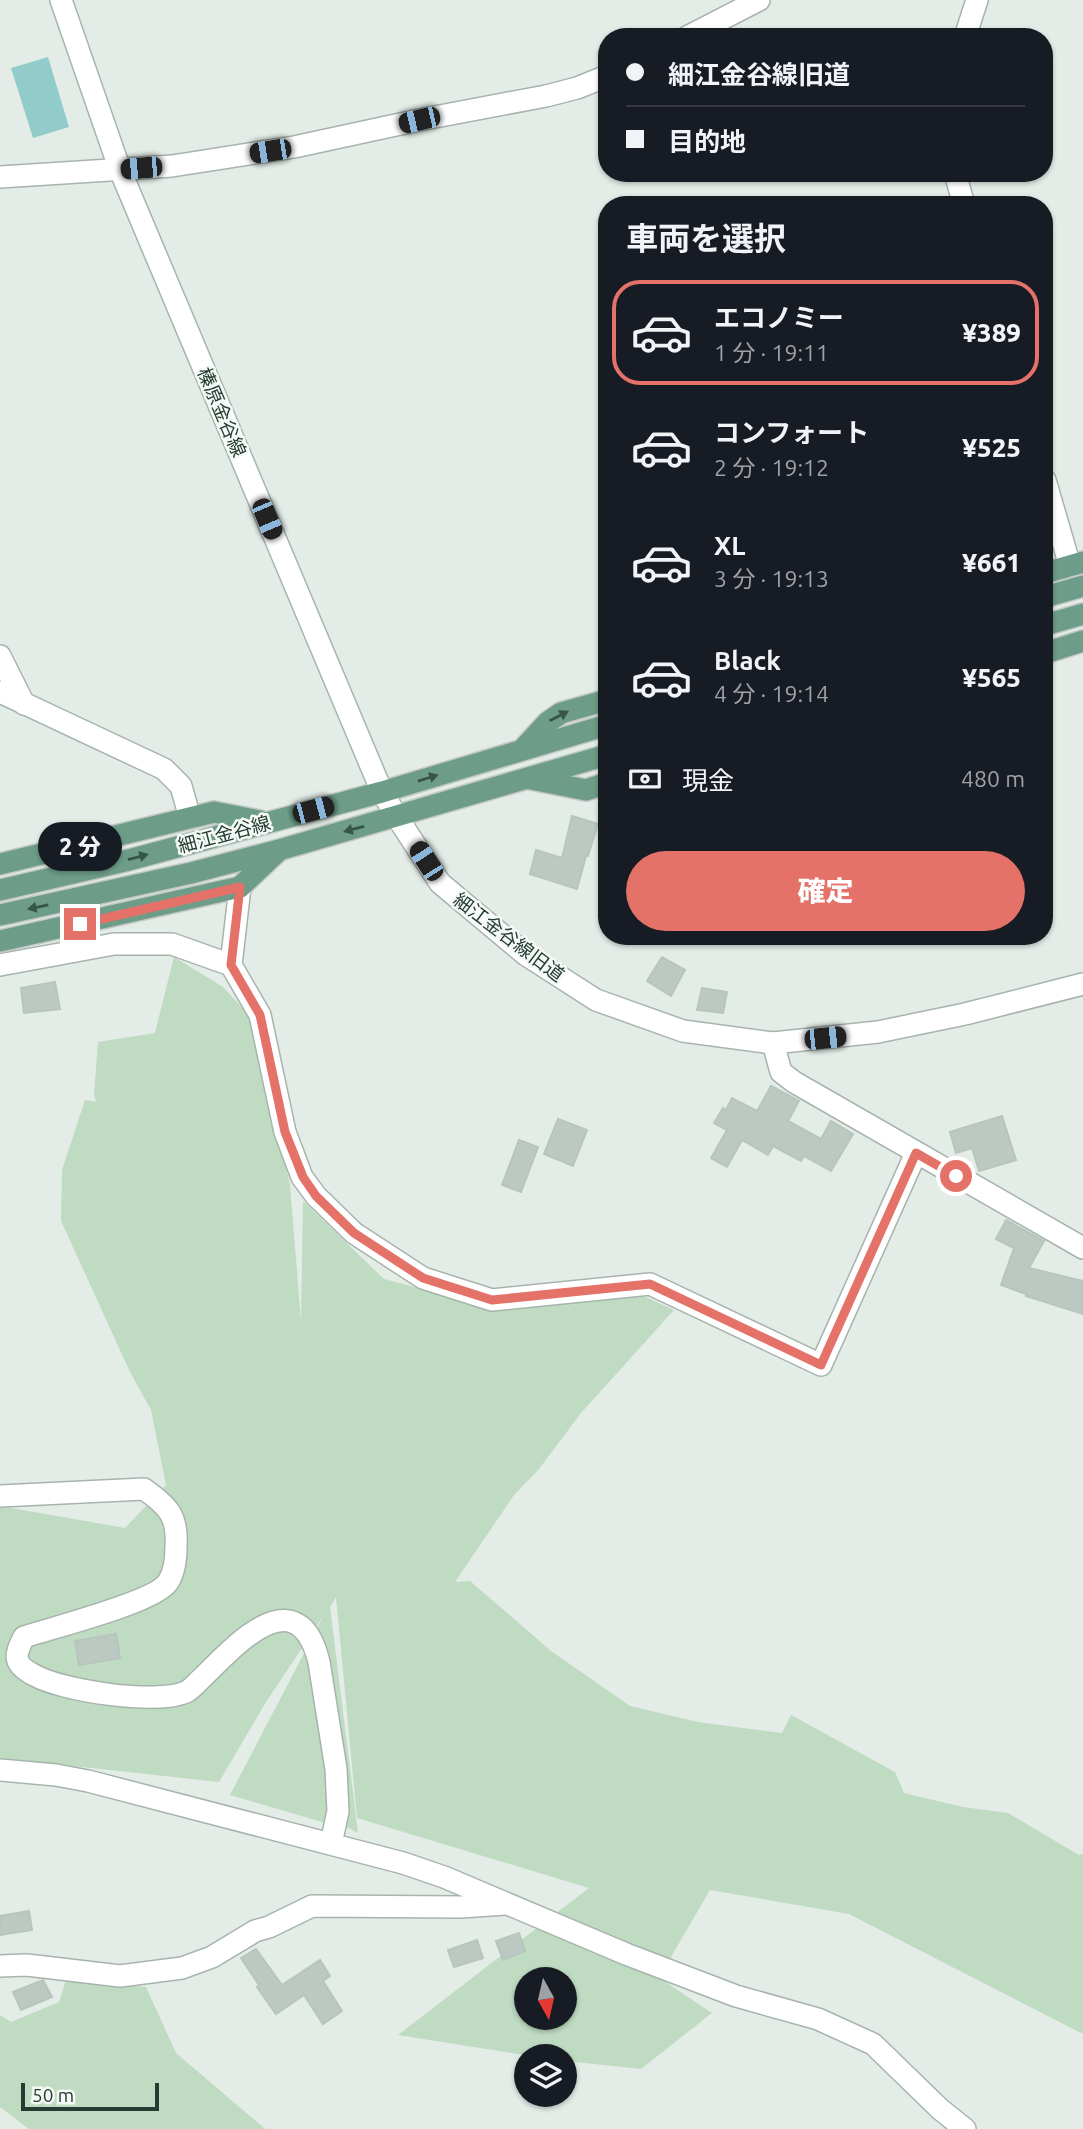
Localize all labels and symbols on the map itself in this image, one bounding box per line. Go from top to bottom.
car [397,105,442,135]
car [248,137,293,165]
car [120,156,163,180]
street label: 榛原金谷線 [193,364,251,460]
car [250,496,285,542]
one-way arrow [549,710,569,721]
one-way arrow [418,773,439,783]
car [290,794,337,826]
street label: 細江金谷線 [175,811,273,857]
callout: 2 分 [38,822,122,872]
one-way arrow [343,825,364,835]
car [406,838,447,884]
one-way arrow [128,852,149,862]
street label: 細江金谷線旧道 [449,888,569,986]
one-way arrow [27,902,49,913]
route end [64,908,96,940]
car [804,1025,847,1051]
route start [940,1160,972,1192]
north arrow [514,1967,578,2030]
scale bar [21,2080,159,2112]

